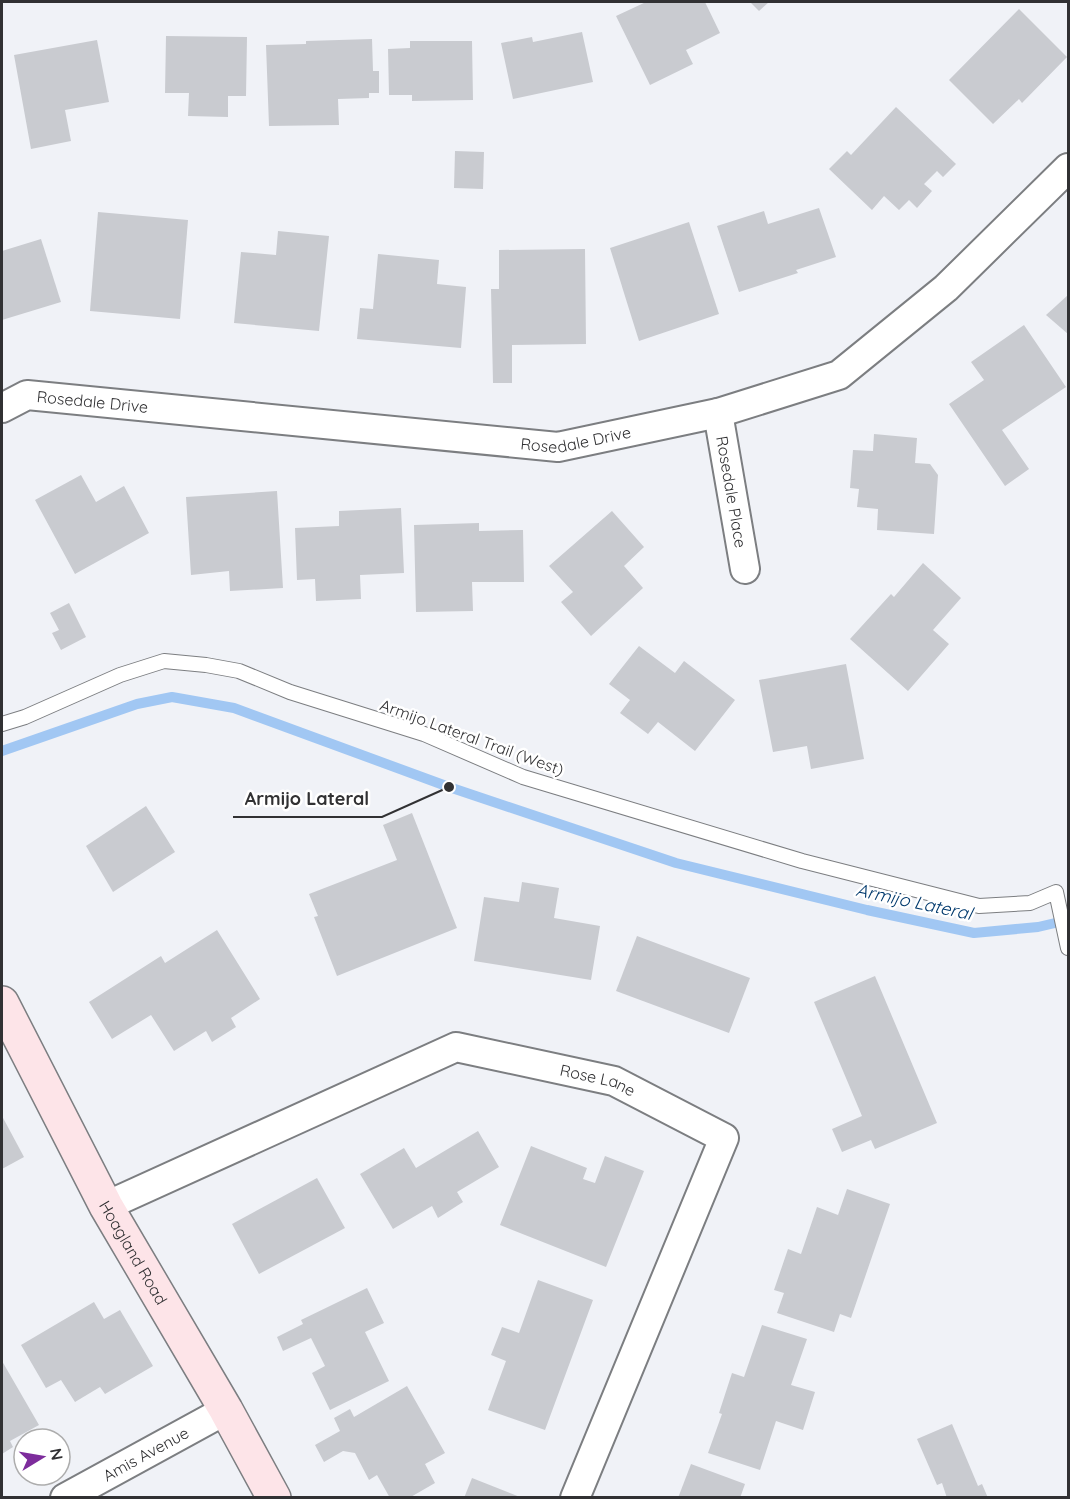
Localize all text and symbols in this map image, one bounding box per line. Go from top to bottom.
street label: Rosedale Drive [36,386,149,417]
street label: Rosedale Drive [520,422,633,457]
street label: Rosedale Place [712,434,751,549]
street label: Armijo Lateral Trail (West) [377,694,567,780]
callout: Armijo Lateral [233,781,382,817]
text: Armijo Lateral [245,787,369,810]
water label: Armijo Lateral [854,878,976,925]
street label: Rose Lane [558,1060,639,1100]
street label: Hoagland Road [95,1197,172,1308]
street label: Amis Avenue [99,1422,192,1485]
north arrow [12,1427,72,1487]
text: N [46,1446,68,1462]

